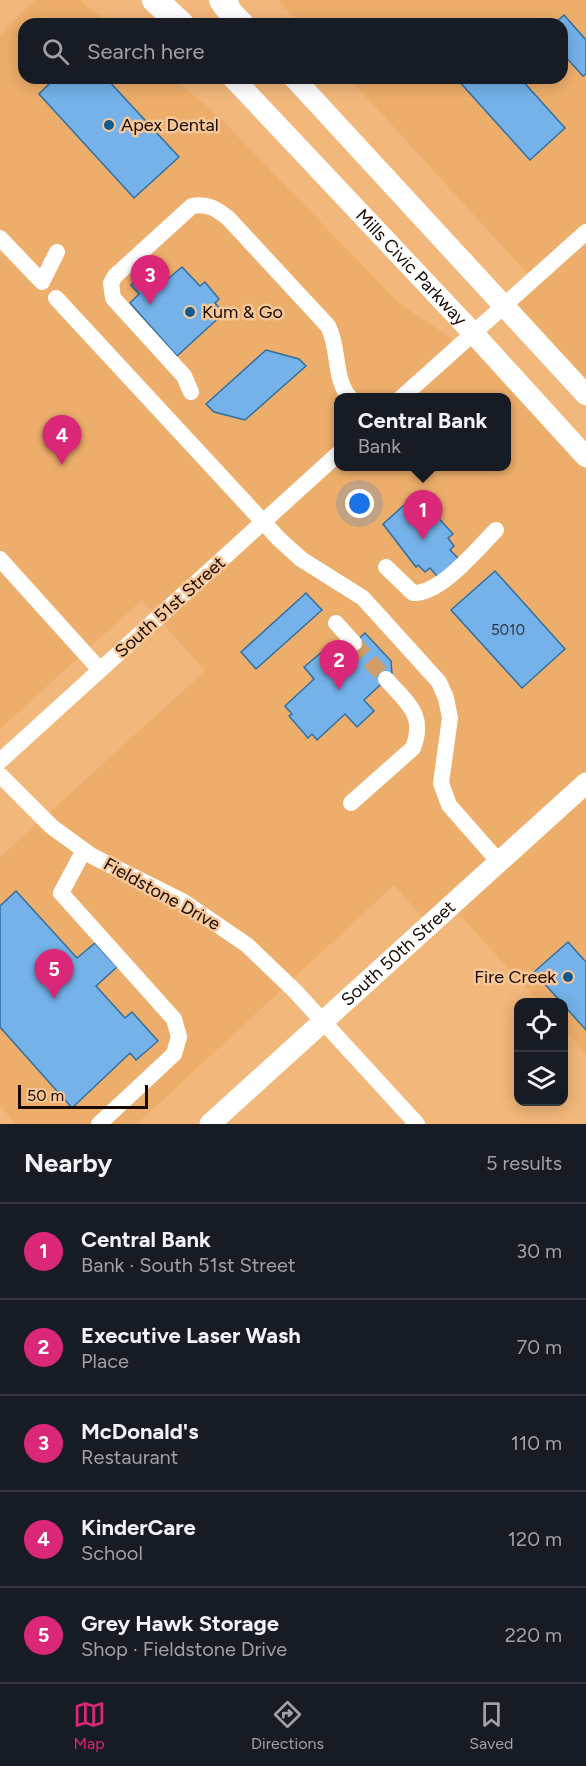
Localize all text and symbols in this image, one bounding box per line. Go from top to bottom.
search box [18,18,568,84]
icon: search [39,35,72,68]
text: Search here [87,38,205,65]
place label: Apex Dental [121,114,219,136]
marker: Apex Dental [102,118,116,132]
street label: Mills Civic Parkway [351,204,472,331]
pin: 3 [130,256,170,305]
place label: Kum & Go [202,301,283,323]
marker: Kum & Go [183,305,197,319]
popup [334,393,511,471]
text: Central Bank [358,407,487,434]
pin: 4 [42,416,82,465]
text: Bank [358,434,401,458]
your location [345,489,374,518]
pin: 1 [404,490,442,540]
street label: South 51st Street [110,552,230,662]
house number: 5010 [491,621,525,639]
pin: 2 [320,640,358,690]
street label: Fieldstone Drive [100,853,224,935]
street label: South 50th Street [336,896,460,1011]
pin: 5 [34,950,74,999]
place label: Fire Creek [474,966,556,988]
marker: Fire Creek [561,970,575,984]
map controls [514,998,568,1106]
button: locate [514,998,568,1052]
button: layers [514,1052,568,1106]
scale bar [18,1082,148,1110]
text: 50 m [27,1086,64,1105]
text: Nearby [24,1147,112,1179]
text: 5 results [486,1151,562,1175]
text: Central Bank [81,1226,211,1253]
text: 1 [39,1239,48,1263]
text: 30 m [516,1239,562,1263]
text: Bank · South 51st Street [81,1253,296,1277]
text: Executive Laser Wash [81,1322,301,1349]
text: 2 [38,1335,49,1359]
text: 70 m [516,1335,562,1359]
text: Place [81,1349,129,1373]
text: McDonald's [81,1418,198,1445]
text: 3 [38,1431,49,1455]
text: 110 m [511,1431,562,1455]
text: Restaurant [81,1445,178,1469]
text: KinderCare [81,1514,196,1541]
text: 4 [37,1527,50,1551]
text: 120 m [508,1527,562,1551]
text: School [81,1541,143,1565]
text: Grey Hawk Storage [81,1610,279,1637]
text: 5 [38,1623,49,1647]
text: 220 m [505,1623,562,1647]
text: Shop · Fieldstone Drive [81,1637,287,1661]
tab: Map [73,1698,106,1753]
tab: Directions [251,1698,324,1753]
tab: Saved [469,1698,513,1753]

